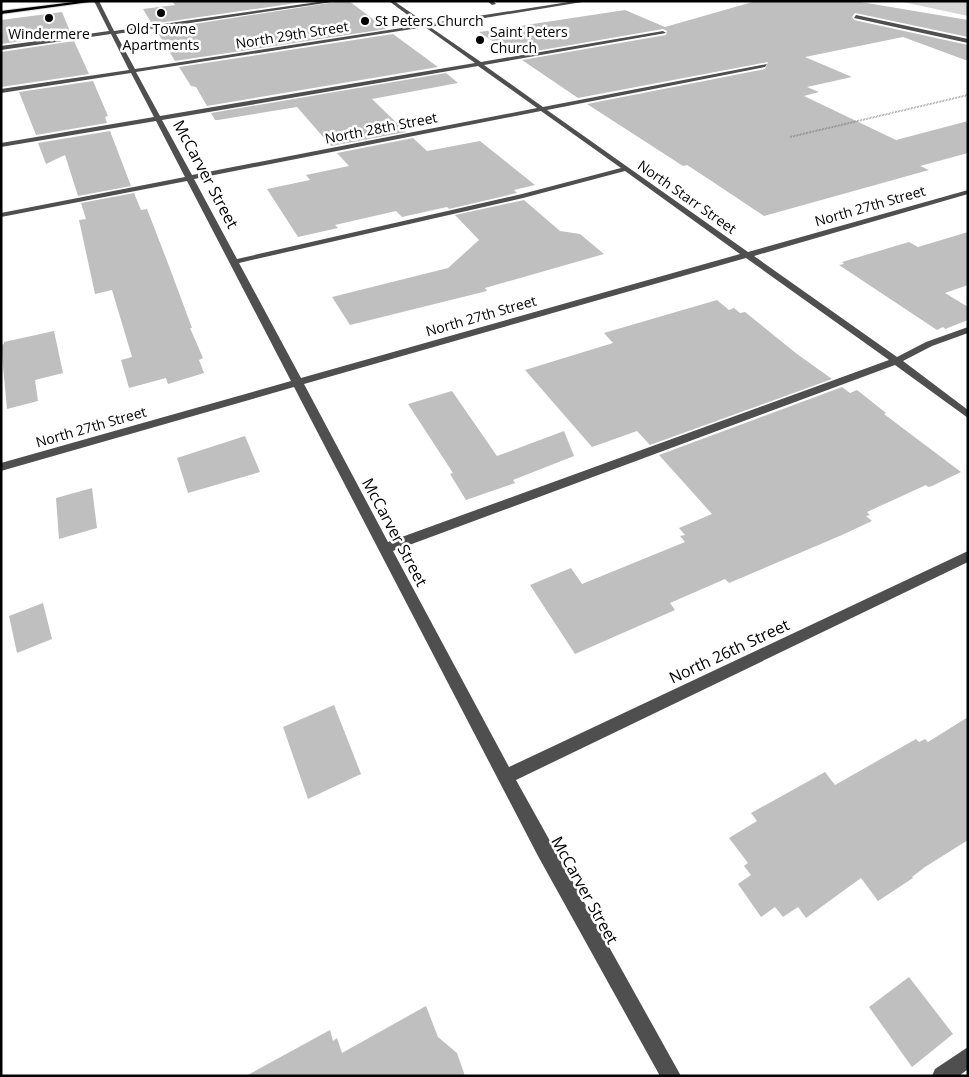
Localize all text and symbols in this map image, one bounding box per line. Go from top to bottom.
marker: Old Towne Apartments [155,7,167,19]
place label: St Peters Church [375,11,483,30]
marker: Windermere [43,12,55,24]
marker: St Peters Church [359,15,371,27]
street label: North 29th Street [234,16,350,53]
place label: Old Towne Apartments [123,19,200,54]
place label: Saint Peters Church [490,22,568,57]
place label: Windermere [8,24,90,43]
marker: Saint Peters Church [474,34,486,46]
street label: North 28th Street [323,107,439,148]
street label: McCarver Street [168,116,244,232]
street label: North Starr Street [634,155,740,238]
street label: North 27th Street [812,181,927,230]
street label: North 27th Street [423,291,538,340]
street label: North 27th Street [33,402,148,451]
street label: McCarver Street [357,474,433,590]
street label: North 26th Street [665,613,793,689]
street label: McCarver Street [546,832,624,948]

